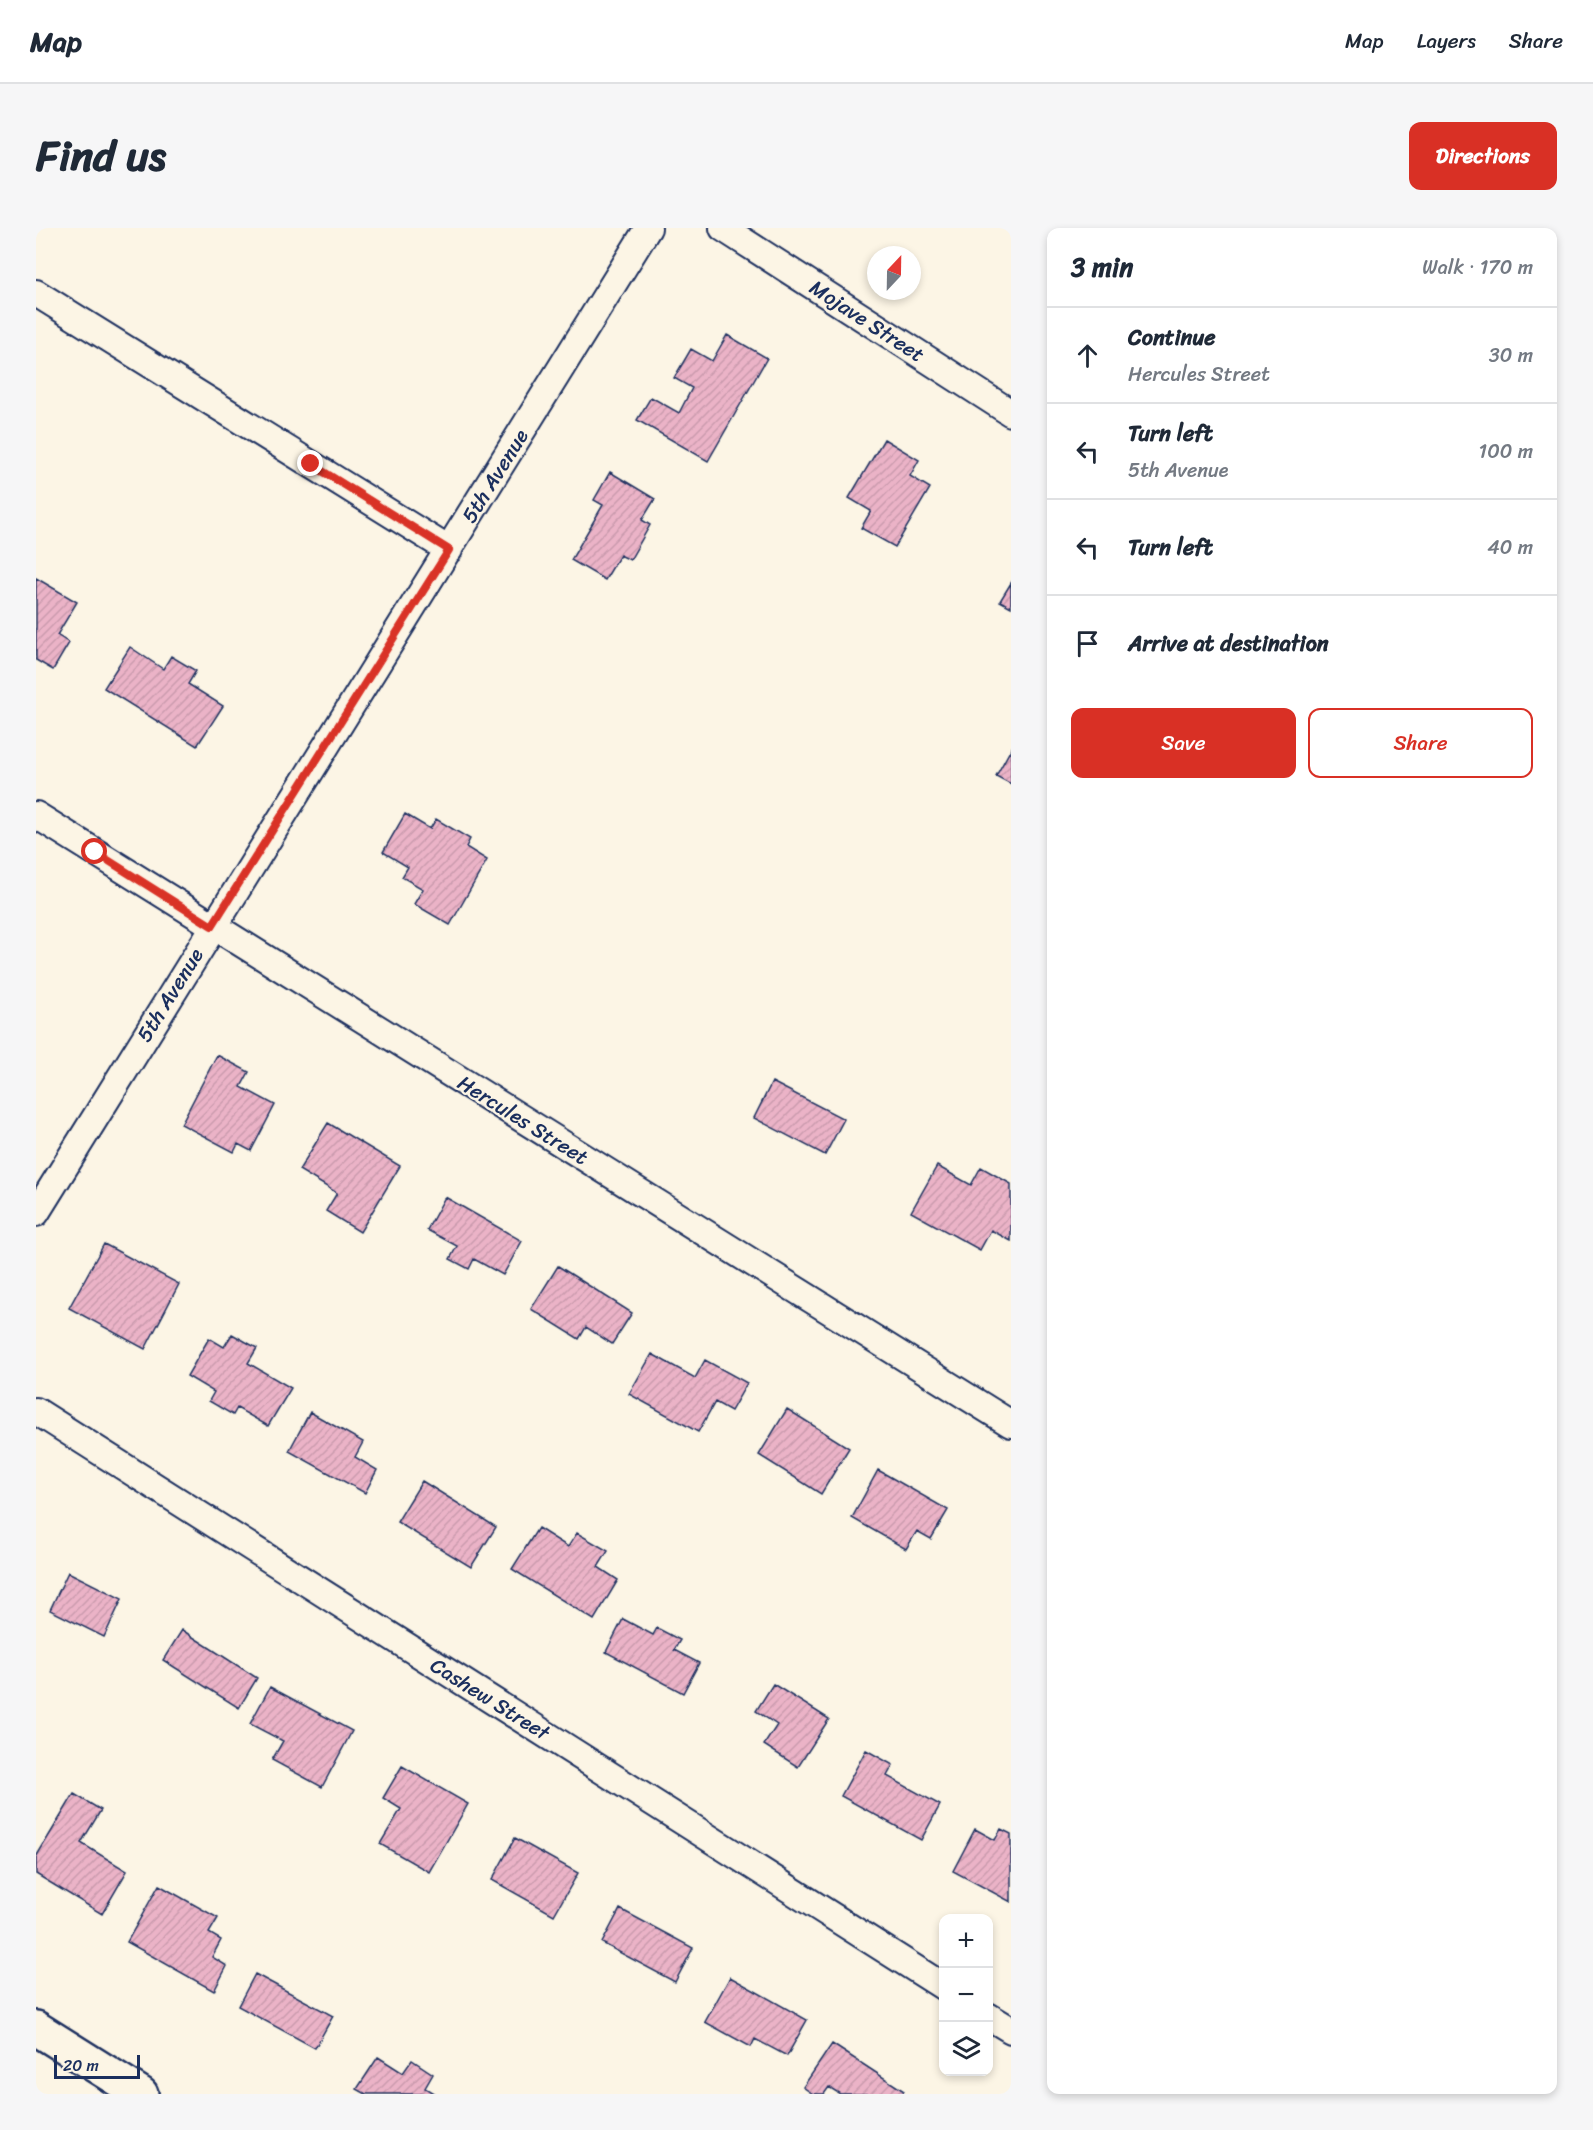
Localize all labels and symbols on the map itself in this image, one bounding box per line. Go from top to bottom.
north arrow [867,246,921,300]
street label: Mojave Street [801,269,933,373]
street label: 5th Avenue [451,421,539,531]
route end [297,450,323,476]
route start [81,838,107,864]
street label: 5th Avenue [126,940,214,1050]
street label: Hercules Street [450,1064,596,1176]
street label: Cashew Street [423,1647,559,1752]
scale bar [54,2052,140,2080]

